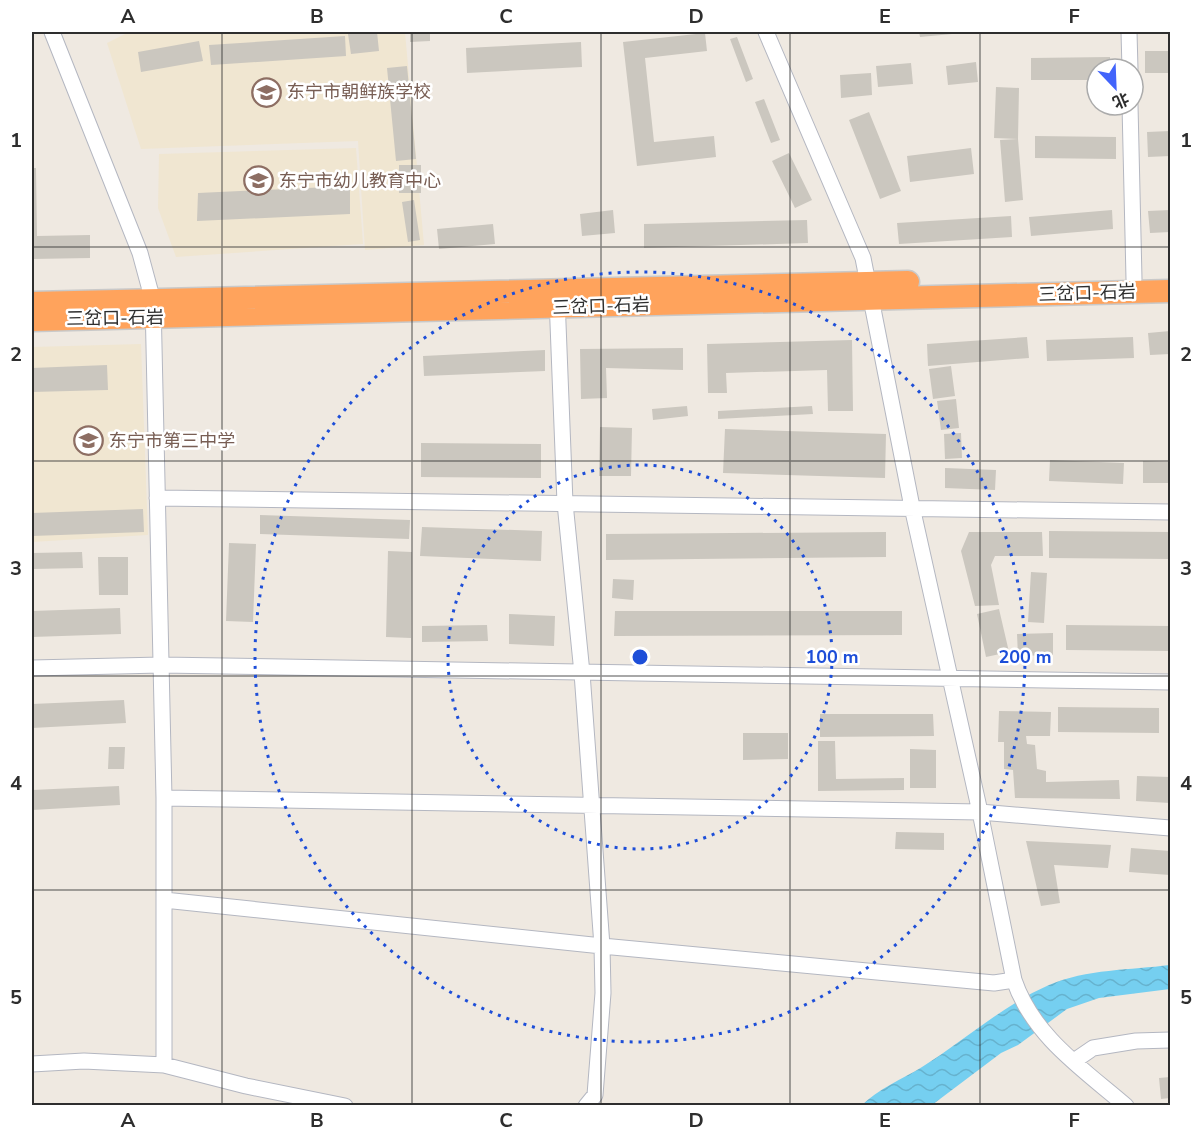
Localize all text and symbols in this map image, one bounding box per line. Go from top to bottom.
text: A [121,3,136,30]
text: B [310,3,324,30]
text: C [499,3,513,30]
text: D [688,3,704,30]
text: E [879,3,891,30]
text: F [1068,3,1080,30]
north arrow [1085,57,1145,117]
school or university icon: 东宁市朝鲜族学校 [250,76,282,108]
place label: 东宁市朝鲜族学校 [287,80,431,104]
text: 北 [1109,87,1132,113]
text: 1 [10,127,22,154]
text: 1 [1180,127,1192,154]
school or university icon: 东宁市幼儿教育中心 [242,165,274,197]
place label: 东宁市幼儿教育中心 [279,169,441,193]
street label: 三岔口-石岩 [1038,279,1136,307]
street label: 三岔口-石岩 [552,292,650,320]
street label: 三岔口-石岩 [66,305,164,331]
text: 2 [10,341,22,368]
text: 2 [1180,341,1192,368]
school or university icon: 东宁市第三中学 [72,425,104,457]
place label: 东宁市第三中学 [109,429,235,453]
text: 3 [10,555,22,582]
text: 3 [1180,555,1192,582]
text: 100 m [805,645,859,669]
text: 200 m [998,645,1052,669]
centre of rings [630,647,650,667]
text: 4 [10,770,22,797]
text: 4 [1180,770,1192,797]
text: 5 [10,984,22,1011]
text: 5 [1180,984,1192,1011]
text: A [121,1107,136,1134]
text: B [310,1107,324,1134]
text: C [499,1107,513,1134]
text: D [688,1107,704,1134]
text: E [879,1107,891,1134]
text: F [1068,1107,1080,1134]

